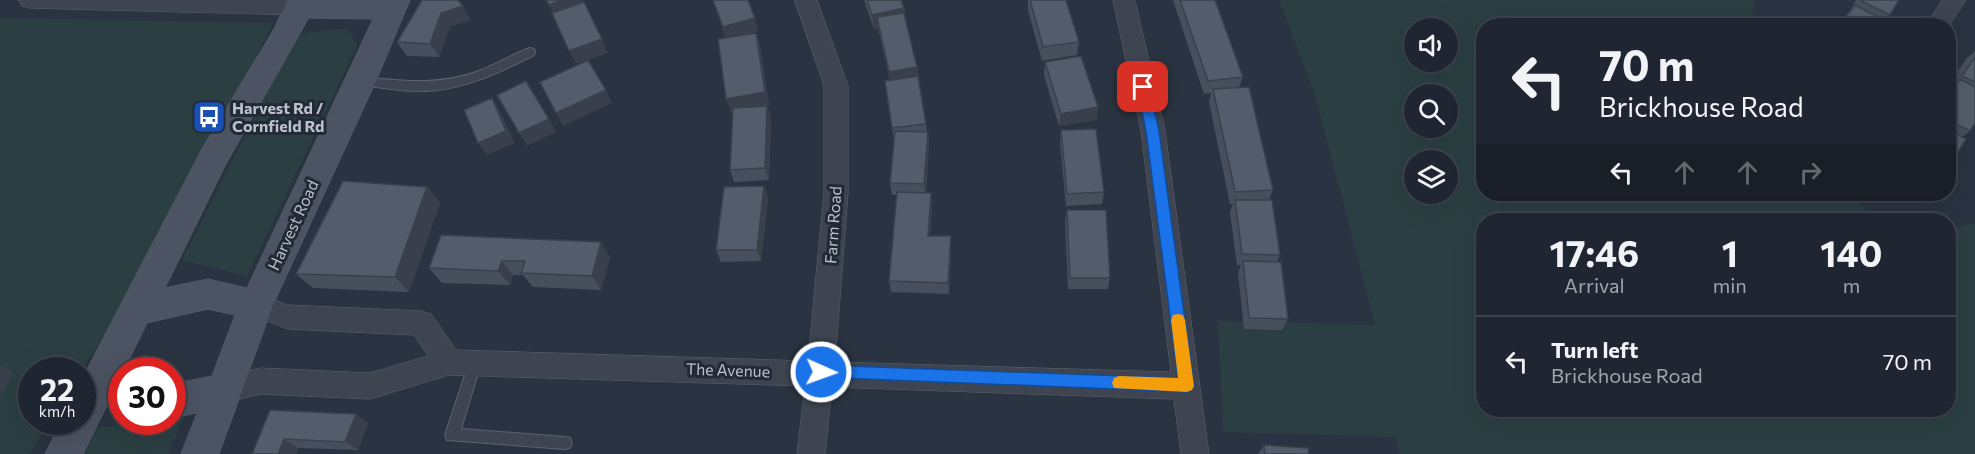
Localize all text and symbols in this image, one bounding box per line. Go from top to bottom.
map controls [1404,18,1458,204]
button: sound [1404,18,1458,72]
text: 70 m [1599,38,1694,90]
icon: left [1500,42,1578,120]
pin [1117,61,1168,112]
icon: arrive [1126,70,1159,103]
button: search [1404,84,1458,138]
text: Brickhouse Road [1599,90,1804,123]
place label: Harvest Rd / Cornfield Rd [232,98,324,135]
bus stop icon: Harvest Rd / Cornfield Rd [191,99,227,135]
button: layers [1404,150,1458,204]
icon: left [1605,156,1638,189]
icon: ahead [1668,156,1701,189]
icon: ahead [1731,156,1764,189]
icon: right [1794,156,1827,189]
street label: Harvest Road [263,177,322,273]
street label: Farm Road [820,185,845,265]
text: 17:46 [1549,230,1639,274]
text: 1 [1722,230,1738,274]
text: 140 [1820,230,1883,274]
text: Arrival [1564,273,1625,297]
text: min [1713,273,1747,297]
text: m [1843,273,1860,297]
text: Turn left [1551,336,1638,363]
position arrow [789,340,853,404]
icon: left [1500,345,1533,378]
text: 70 m [1883,348,1932,375]
speed limit sign: 30 [108,357,186,435]
street label: The Avenue [686,359,770,380]
text: Brickhouse Road [1551,363,1703,387]
text: 22 [40,370,74,407]
text: km/h [39,402,75,420]

